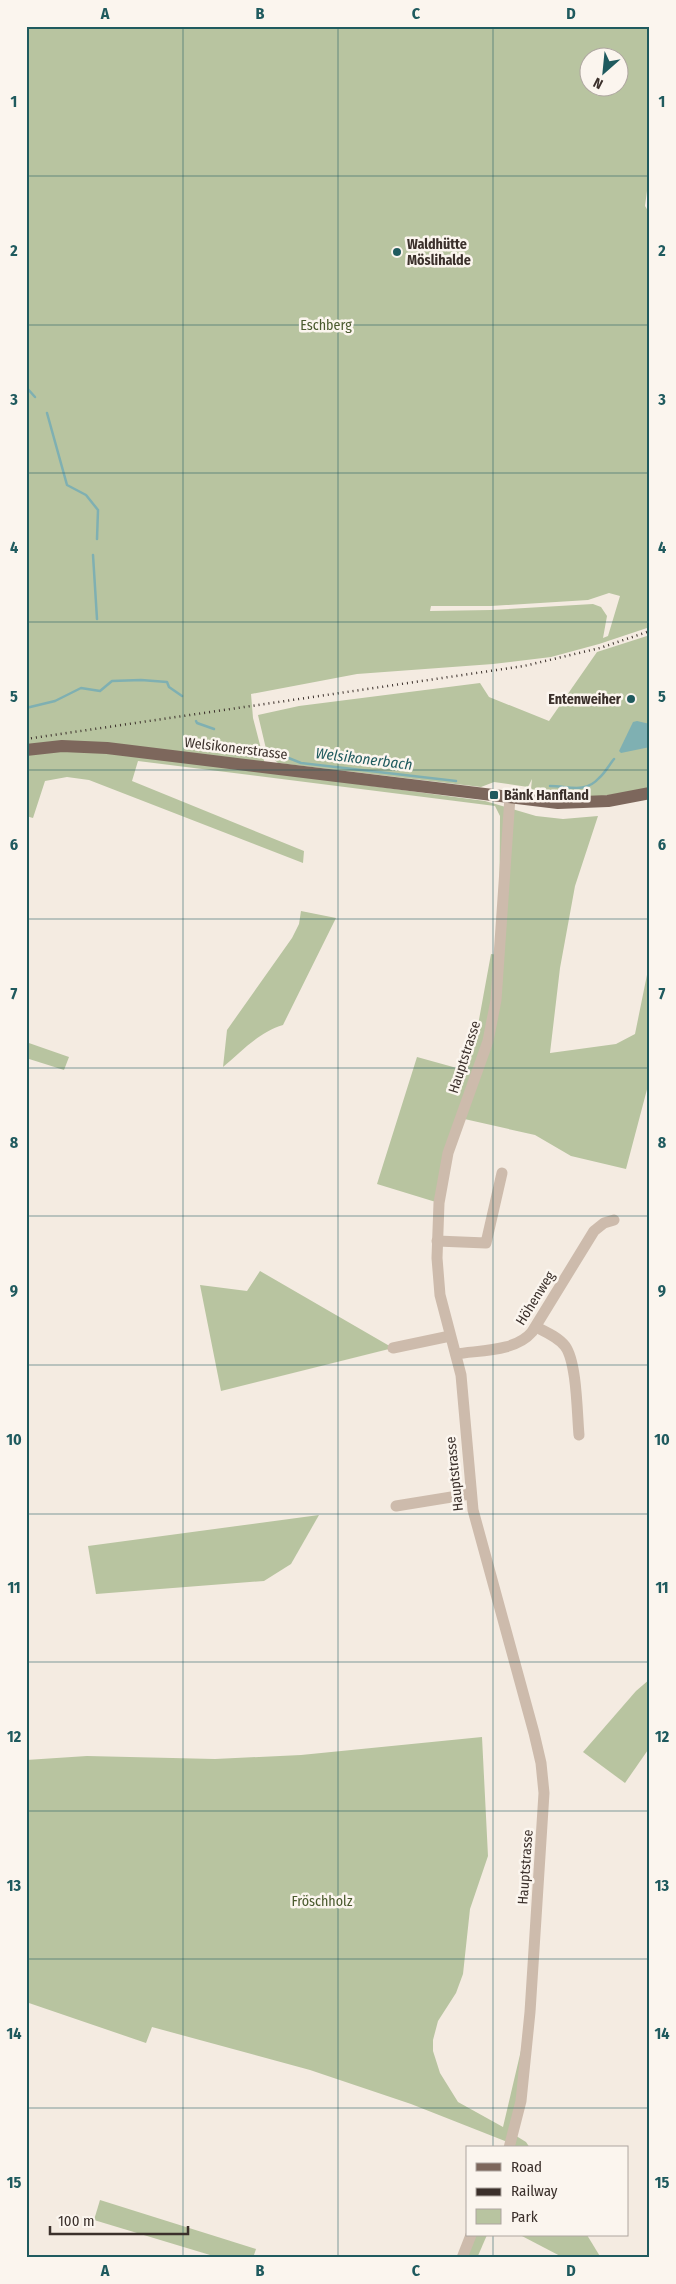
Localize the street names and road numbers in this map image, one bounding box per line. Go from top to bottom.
street label: Welsikonerstrasse [183,734,289,763]
street label: Hauptstrasse [445,1019,484,1096]
street label: Höhenweg [512,1268,559,1328]
street label: Hauptstrasse [442,1436,467,1512]
street label: Hauptstrasse [514,1829,537,1905]

